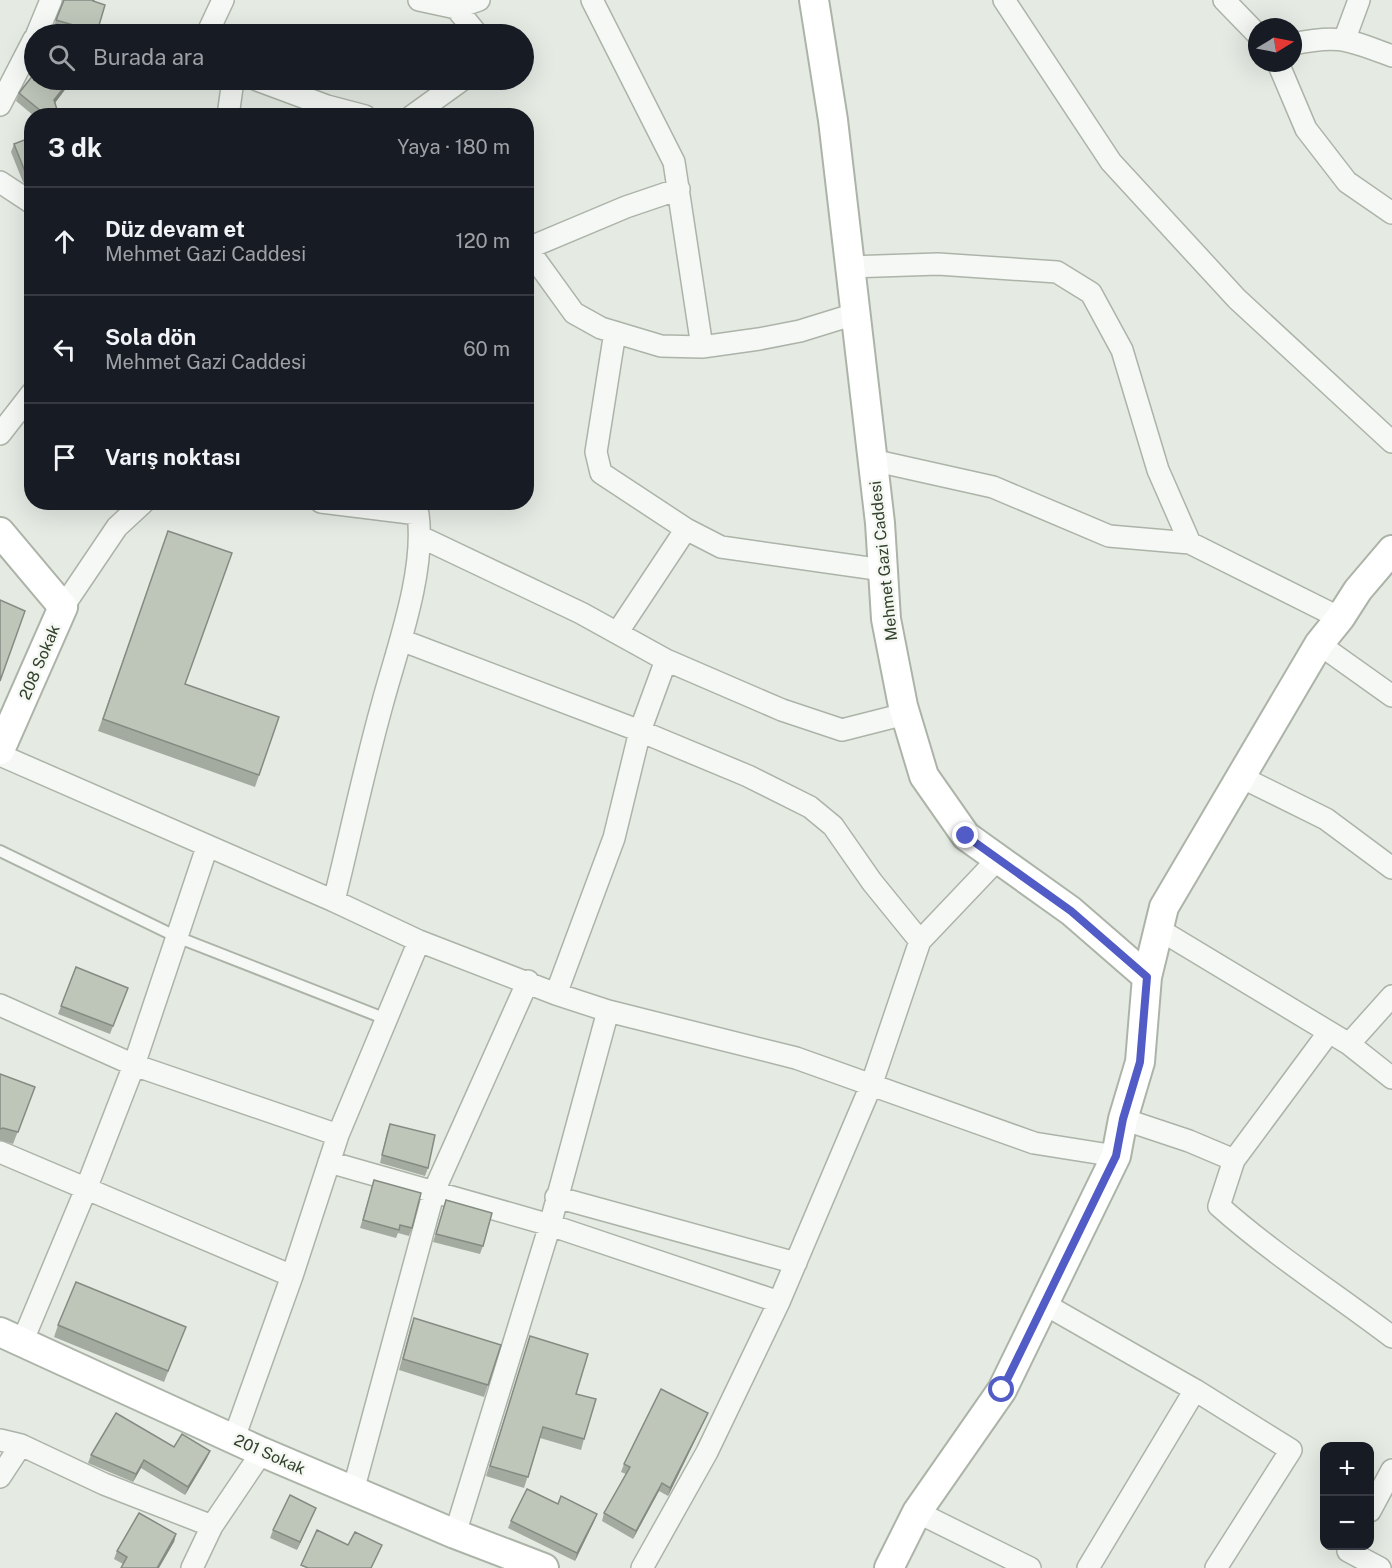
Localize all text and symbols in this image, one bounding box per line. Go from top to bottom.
north arrow [1248,18,1302,72]
search box [24,24,534,90]
icon: search [45,41,78,74]
text: Burada ara [93,44,204,70]
text: 3 dk [48,132,102,163]
text: Yaya · 180 m [397,135,510,159]
text: Düz devam et [105,216,245,242]
icon: ahead [48,225,81,258]
text: 120 m [456,229,510,253]
text: Mehmet Gazi Caddesi [105,242,306,266]
text: Sola dön [105,324,196,350]
icon: left [48,333,81,366]
text: 60 m [463,337,510,361]
text: Mehmet Gazi Caddesi [105,350,306,374]
icon: arrive [48,441,81,474]
text: Varış noktası [105,444,240,470]
street label: Mehmet Gazi Caddesi [866,480,901,642]
street label: 208 Sokak [15,622,64,703]
route end [952,822,978,848]
route start [988,1376,1014,1402]
street label: 201 Sokak [231,1430,308,1479]
map controls [1320,1442,1374,1550]
button: + [1320,1442,1374,1496]
button: − [1320,1496,1374,1550]

